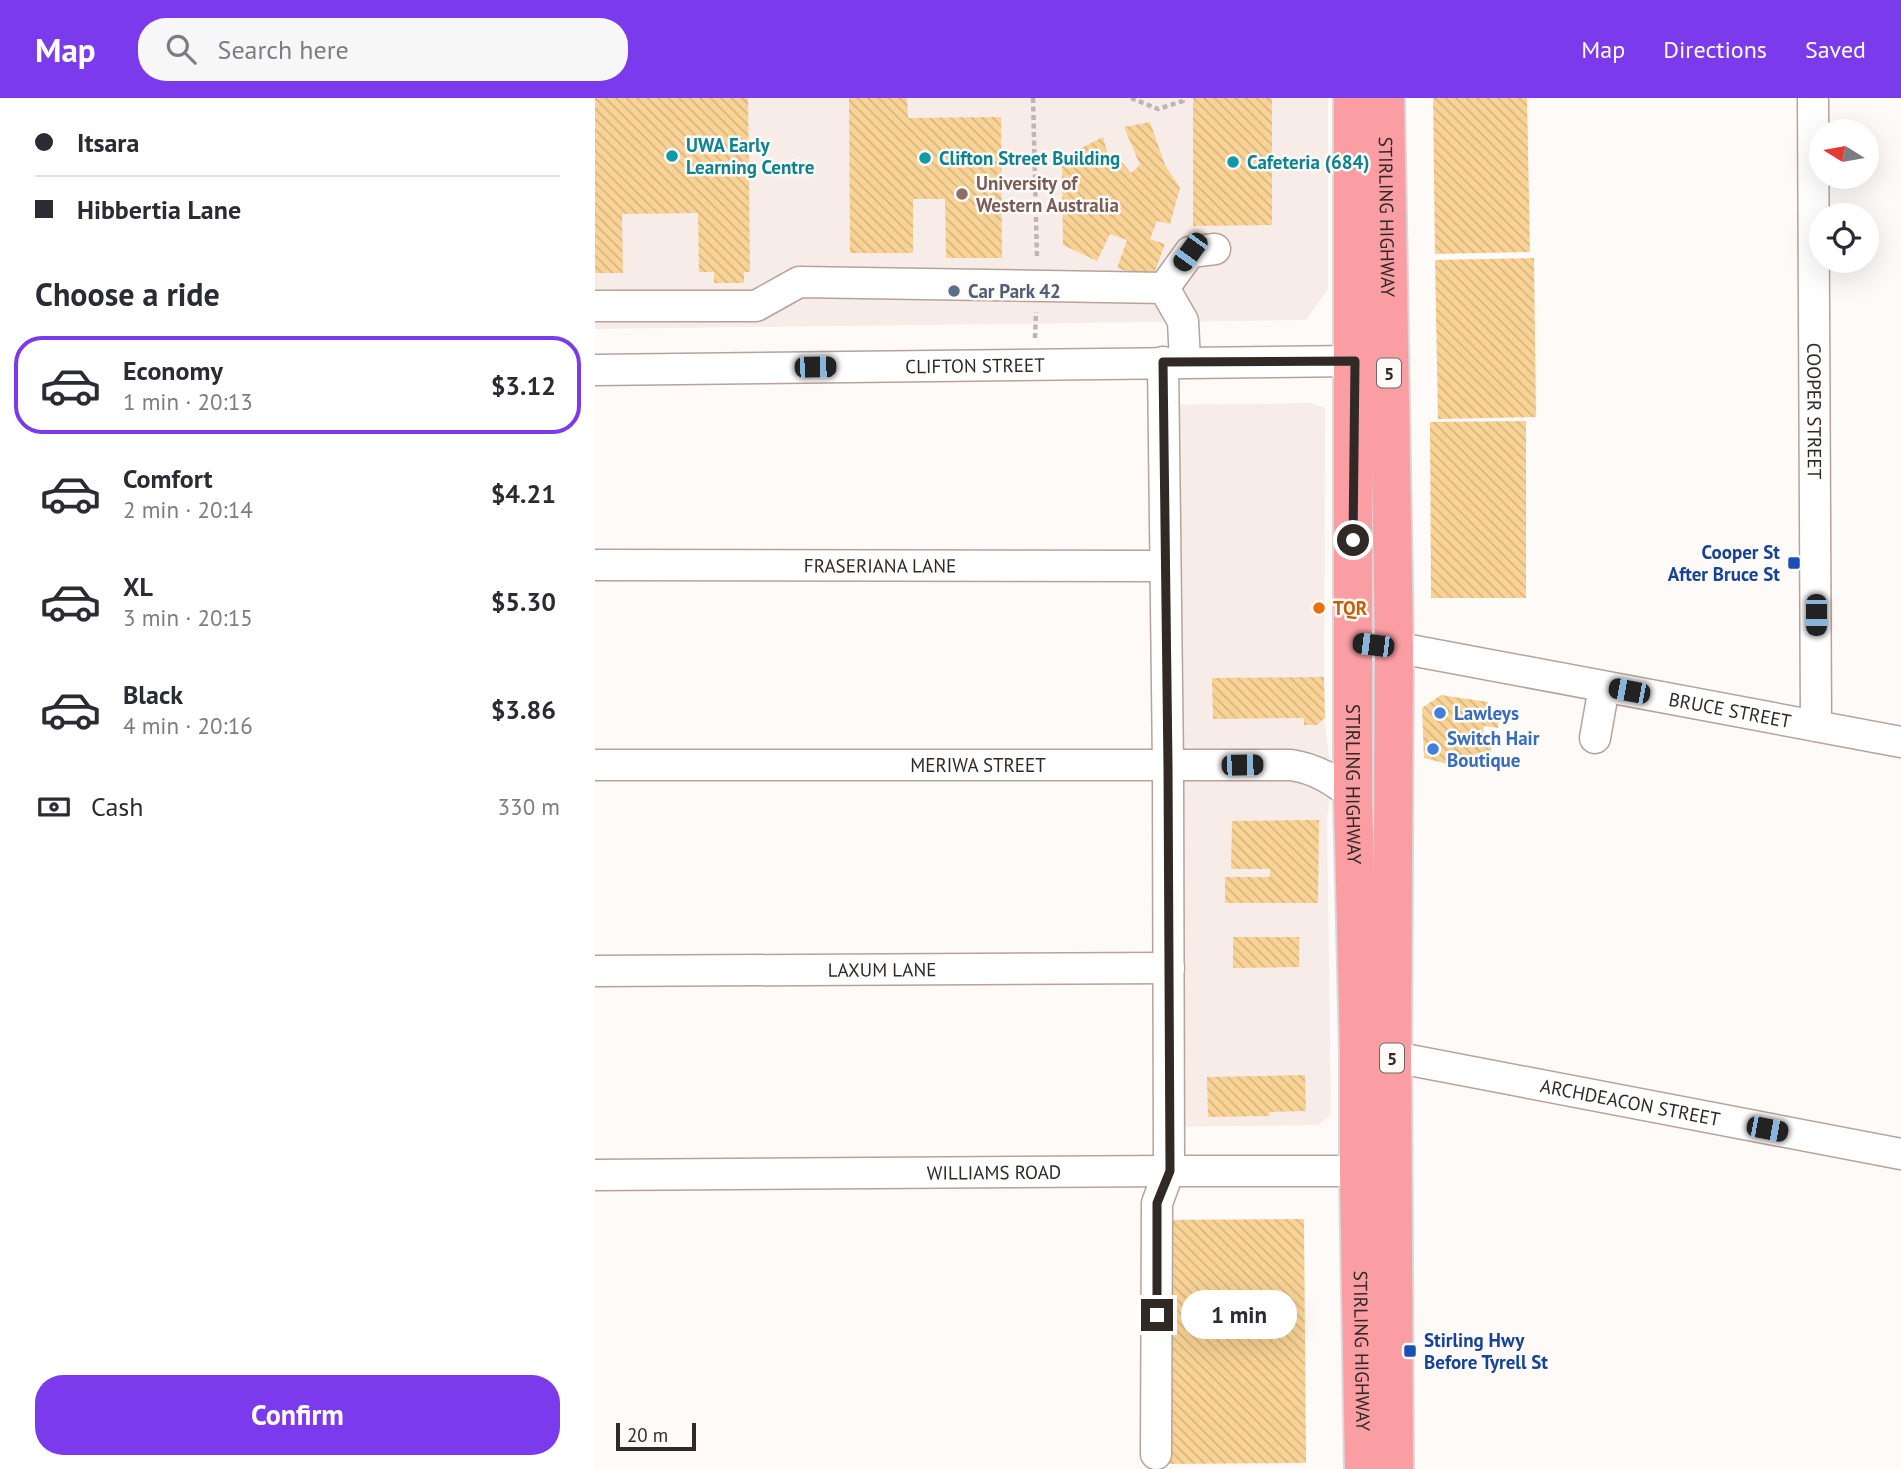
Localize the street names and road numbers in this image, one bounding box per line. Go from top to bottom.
street label: STIRLING HIGHWAY [1374,136,1400,298]
street label: COOPER STREET [1802,343,1827,480]
street label: CLIFTON STREET [905,353,1045,378]
road number: 5 [1377,358,1401,388]
street label: FRASERIANA LANE [804,553,956,578]
street label: BRUCE STREET [1667,687,1794,733]
street label: STIRLING HIGHWAY [1341,704,1367,865]
street label: MERIWA STREET [910,753,1046,777]
street label: LAXUM LANE [828,957,936,982]
road number: 5 [1380,1043,1404,1072]
street label: ARCHDEACON STREET [1538,1073,1723,1131]
street label: WILLIAMS ROAD [927,1160,1061,1185]
street label: STIRLING HIGHWAY [1349,1270,1375,1432]

